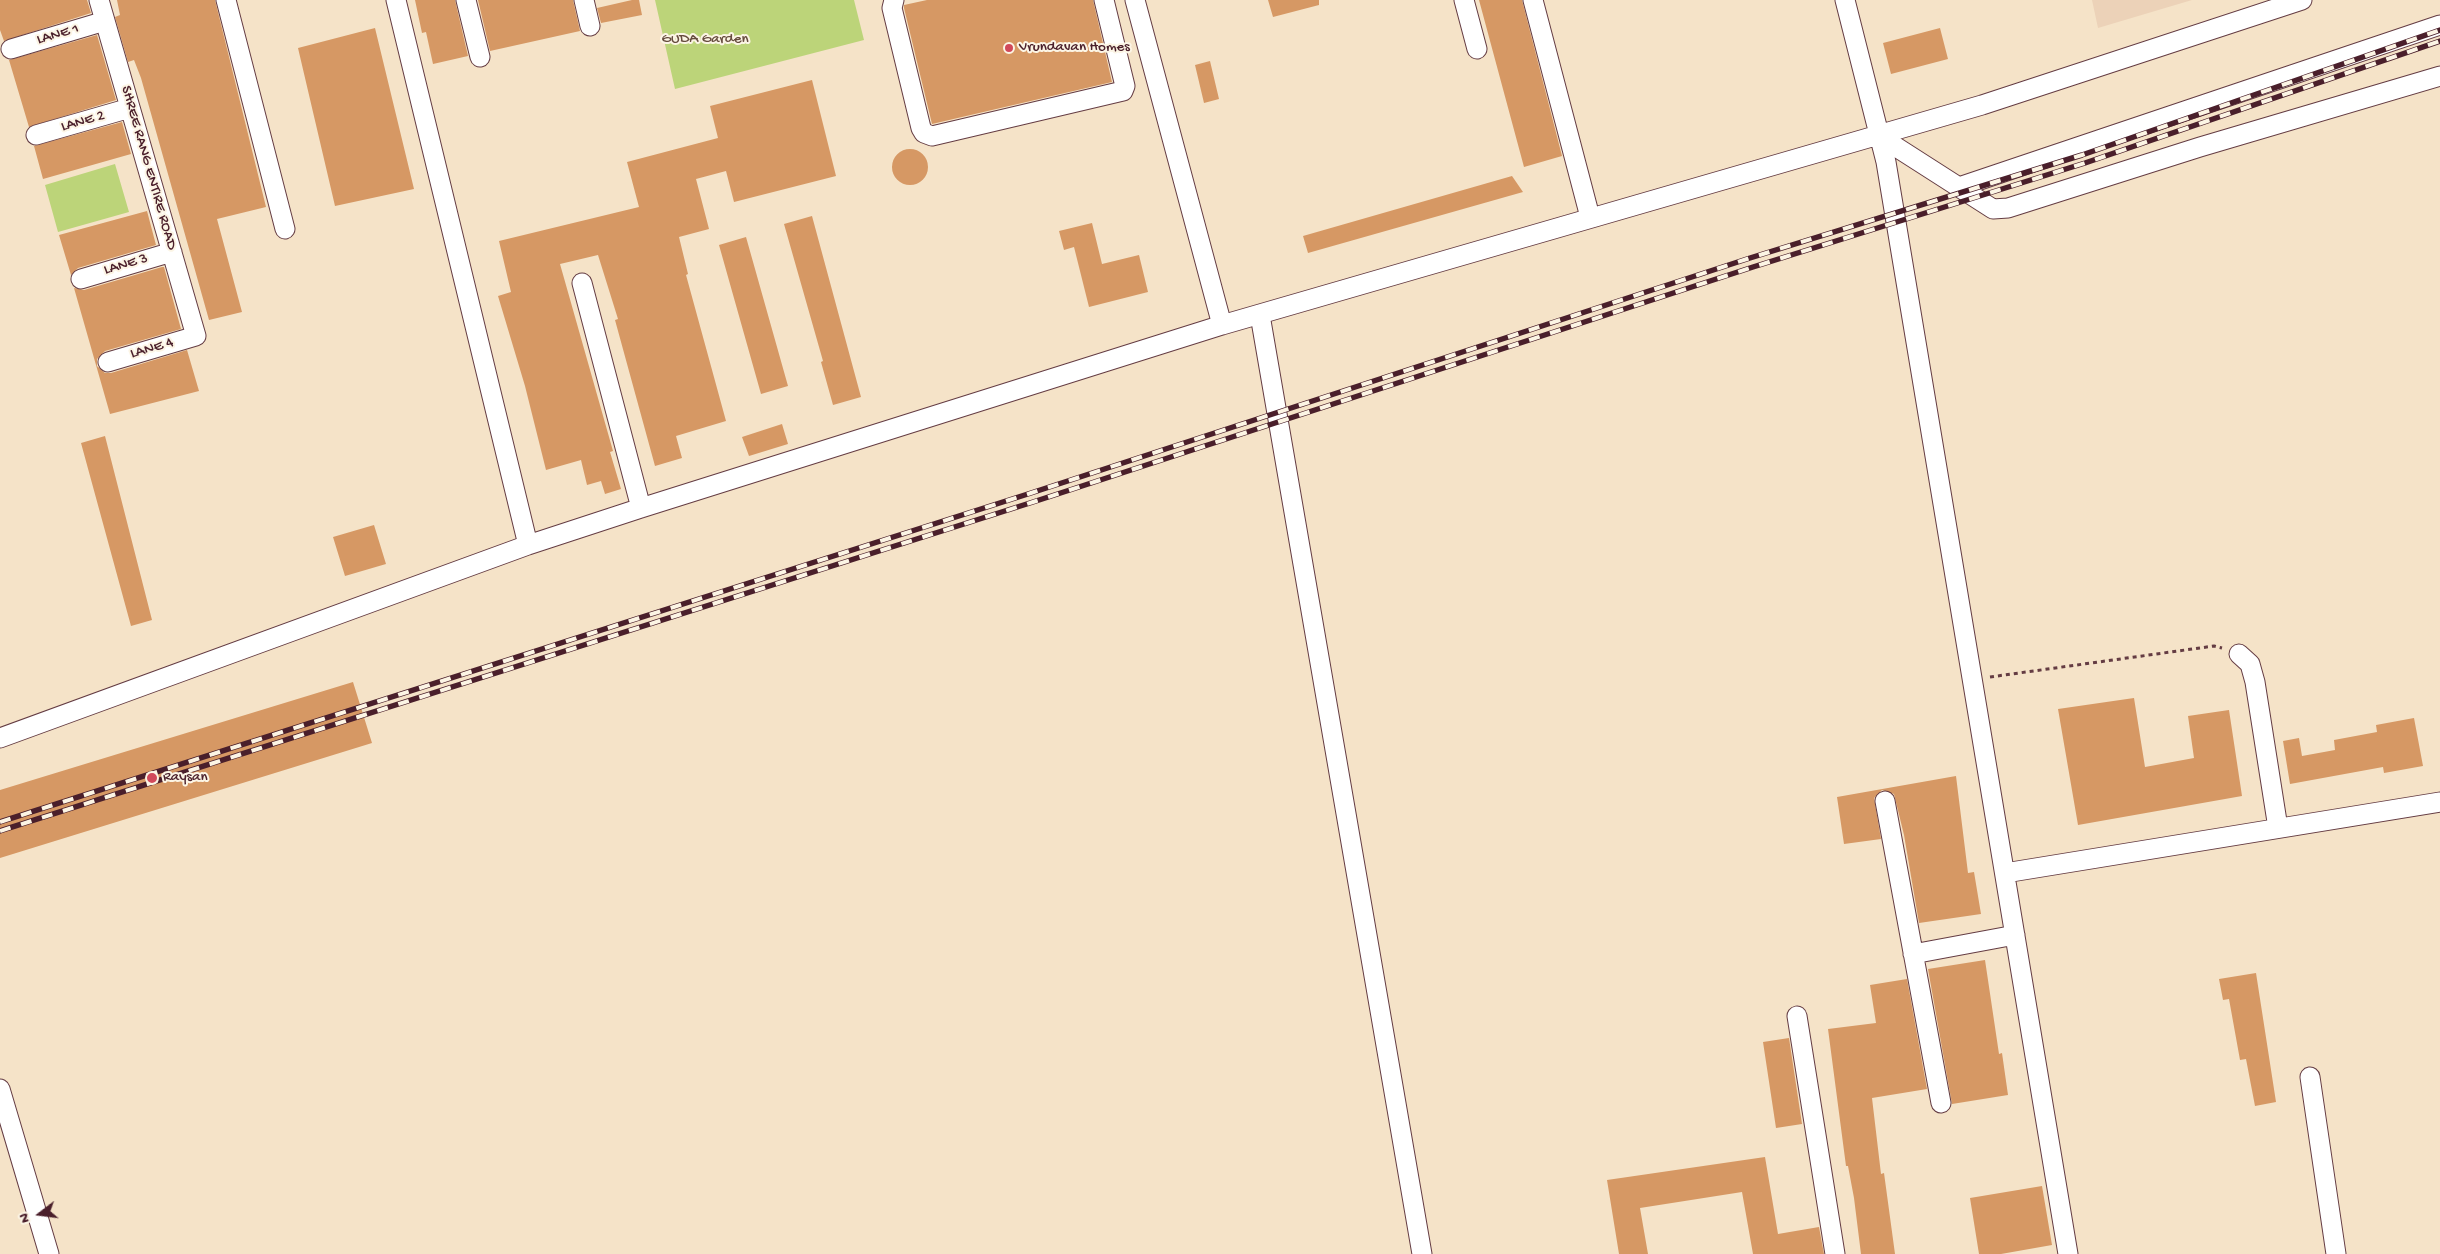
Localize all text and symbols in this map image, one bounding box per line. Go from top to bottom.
street label: LANE 1 [35,20,81,50]
park label: GUDA Garden [661,31,749,49]
place label: Vrundavan Homes [1019,39,1130,57]
marker: Vrundavan Homes [1003,42,1015,54]
street label: SHREE RANG ENTIRE ROAD [116,84,180,252]
street label: LANE 2 [59,107,107,137]
street label: LANE 3 [102,250,150,280]
street label: LANE 4 [128,334,176,364]
place label: Raysan [163,769,208,787]
marker: Raysan [145,771,159,785]
north arrow [15,1189,65,1239]
text: N [16,1211,34,1225]

